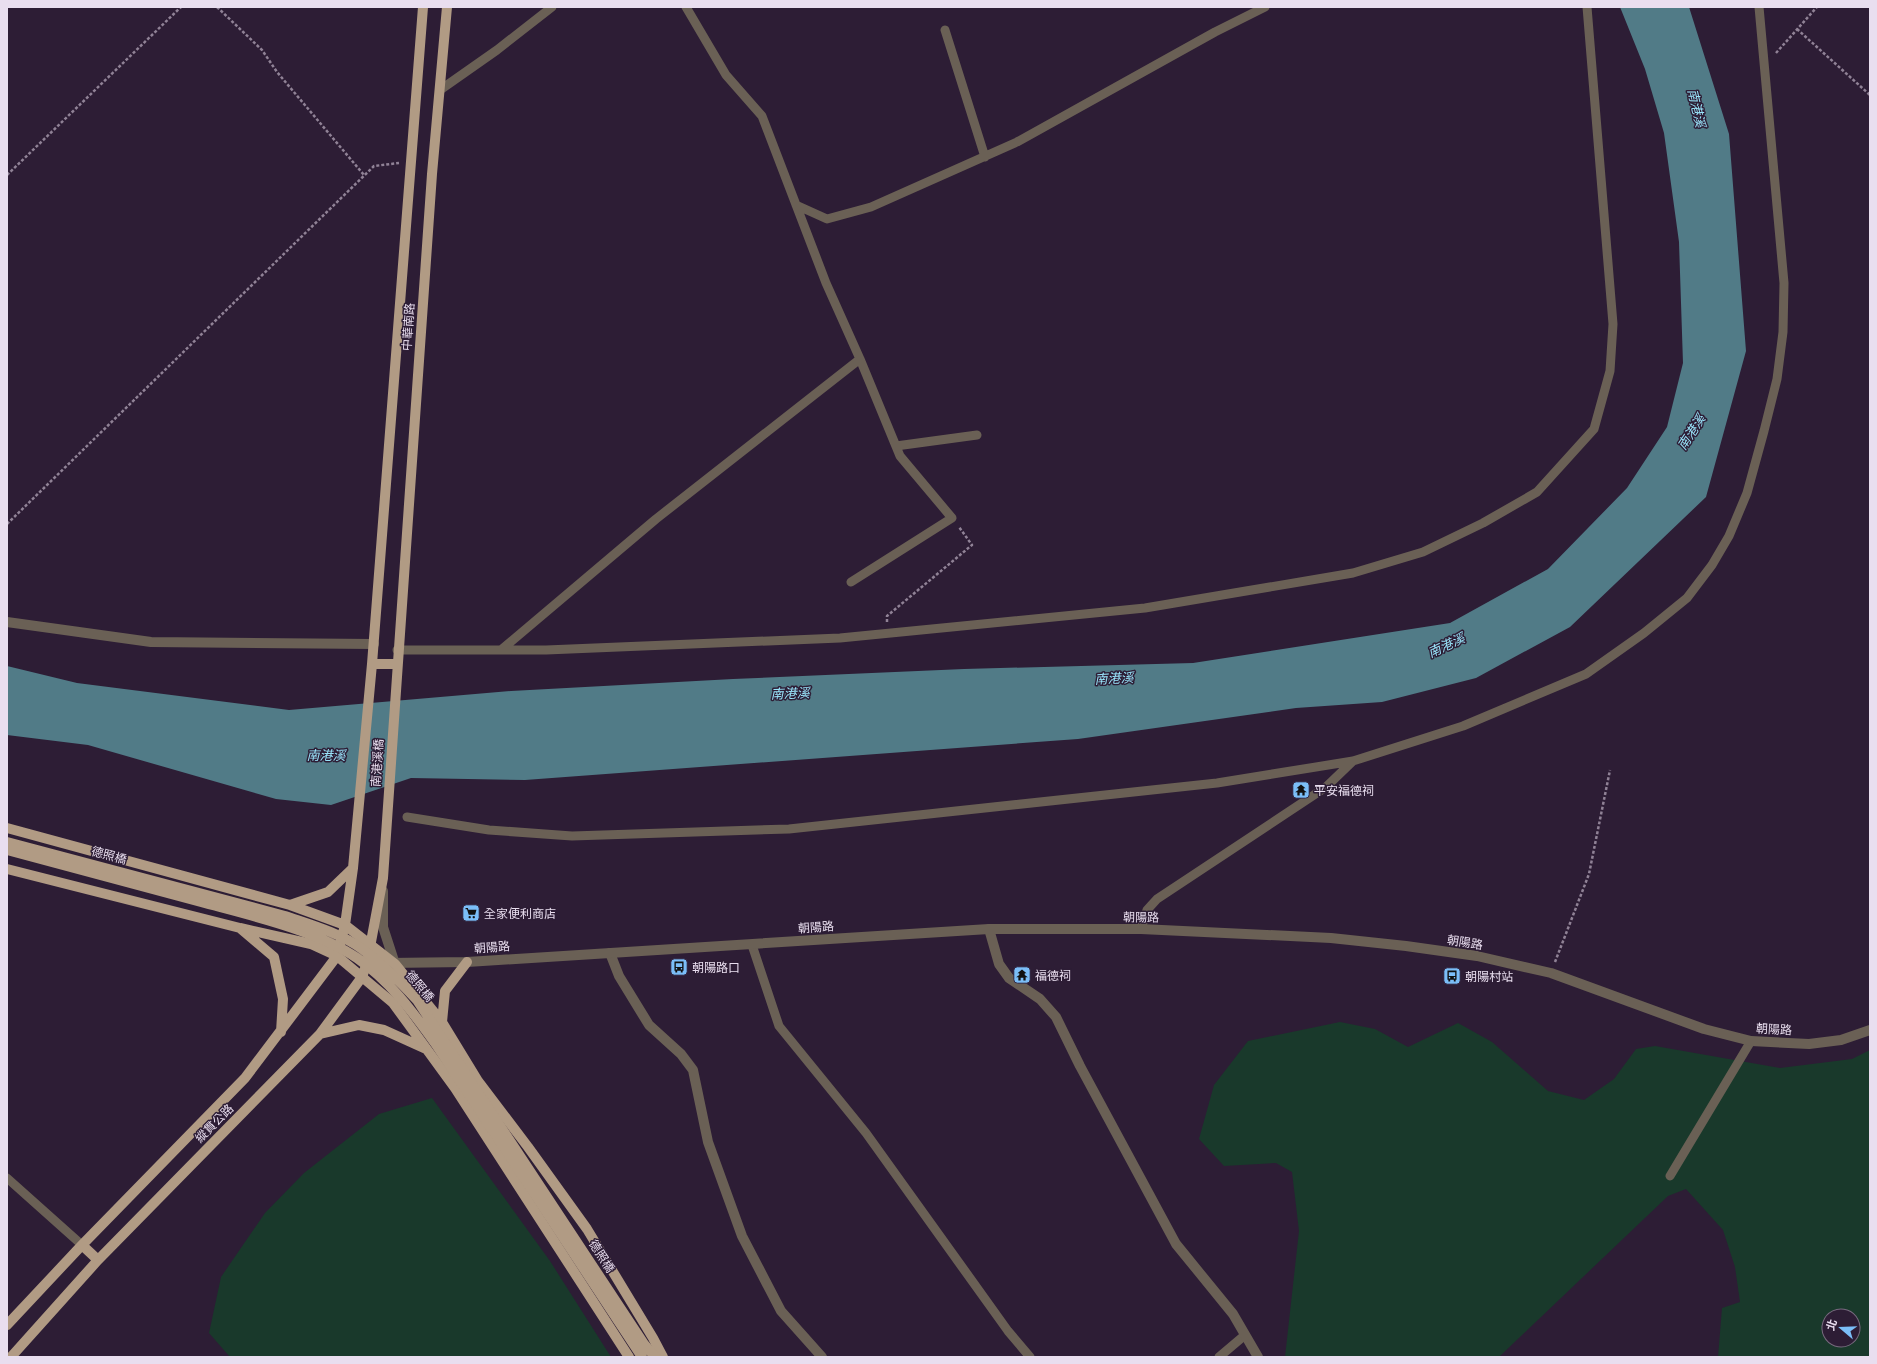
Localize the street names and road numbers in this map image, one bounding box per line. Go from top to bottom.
street label: 中華南路 [398,302,418,352]
street label: 南港溪橋 [367,738,387,788]
street label: 德照橋 [89,842,129,868]
street label: 朝陽路 [1123,908,1159,926]
street label: 朝陽路 [797,917,835,937]
street label: 朝陽路 [1446,931,1484,953]
street label: 朝陽路 [473,937,511,957]
street label: 德照橋 [402,967,438,1005]
street label: 朝陽路 [1756,1020,1792,1038]
street label: 縱貫公路 [191,1100,237,1146]
street label: 德照橋 [585,1236,619,1276]

